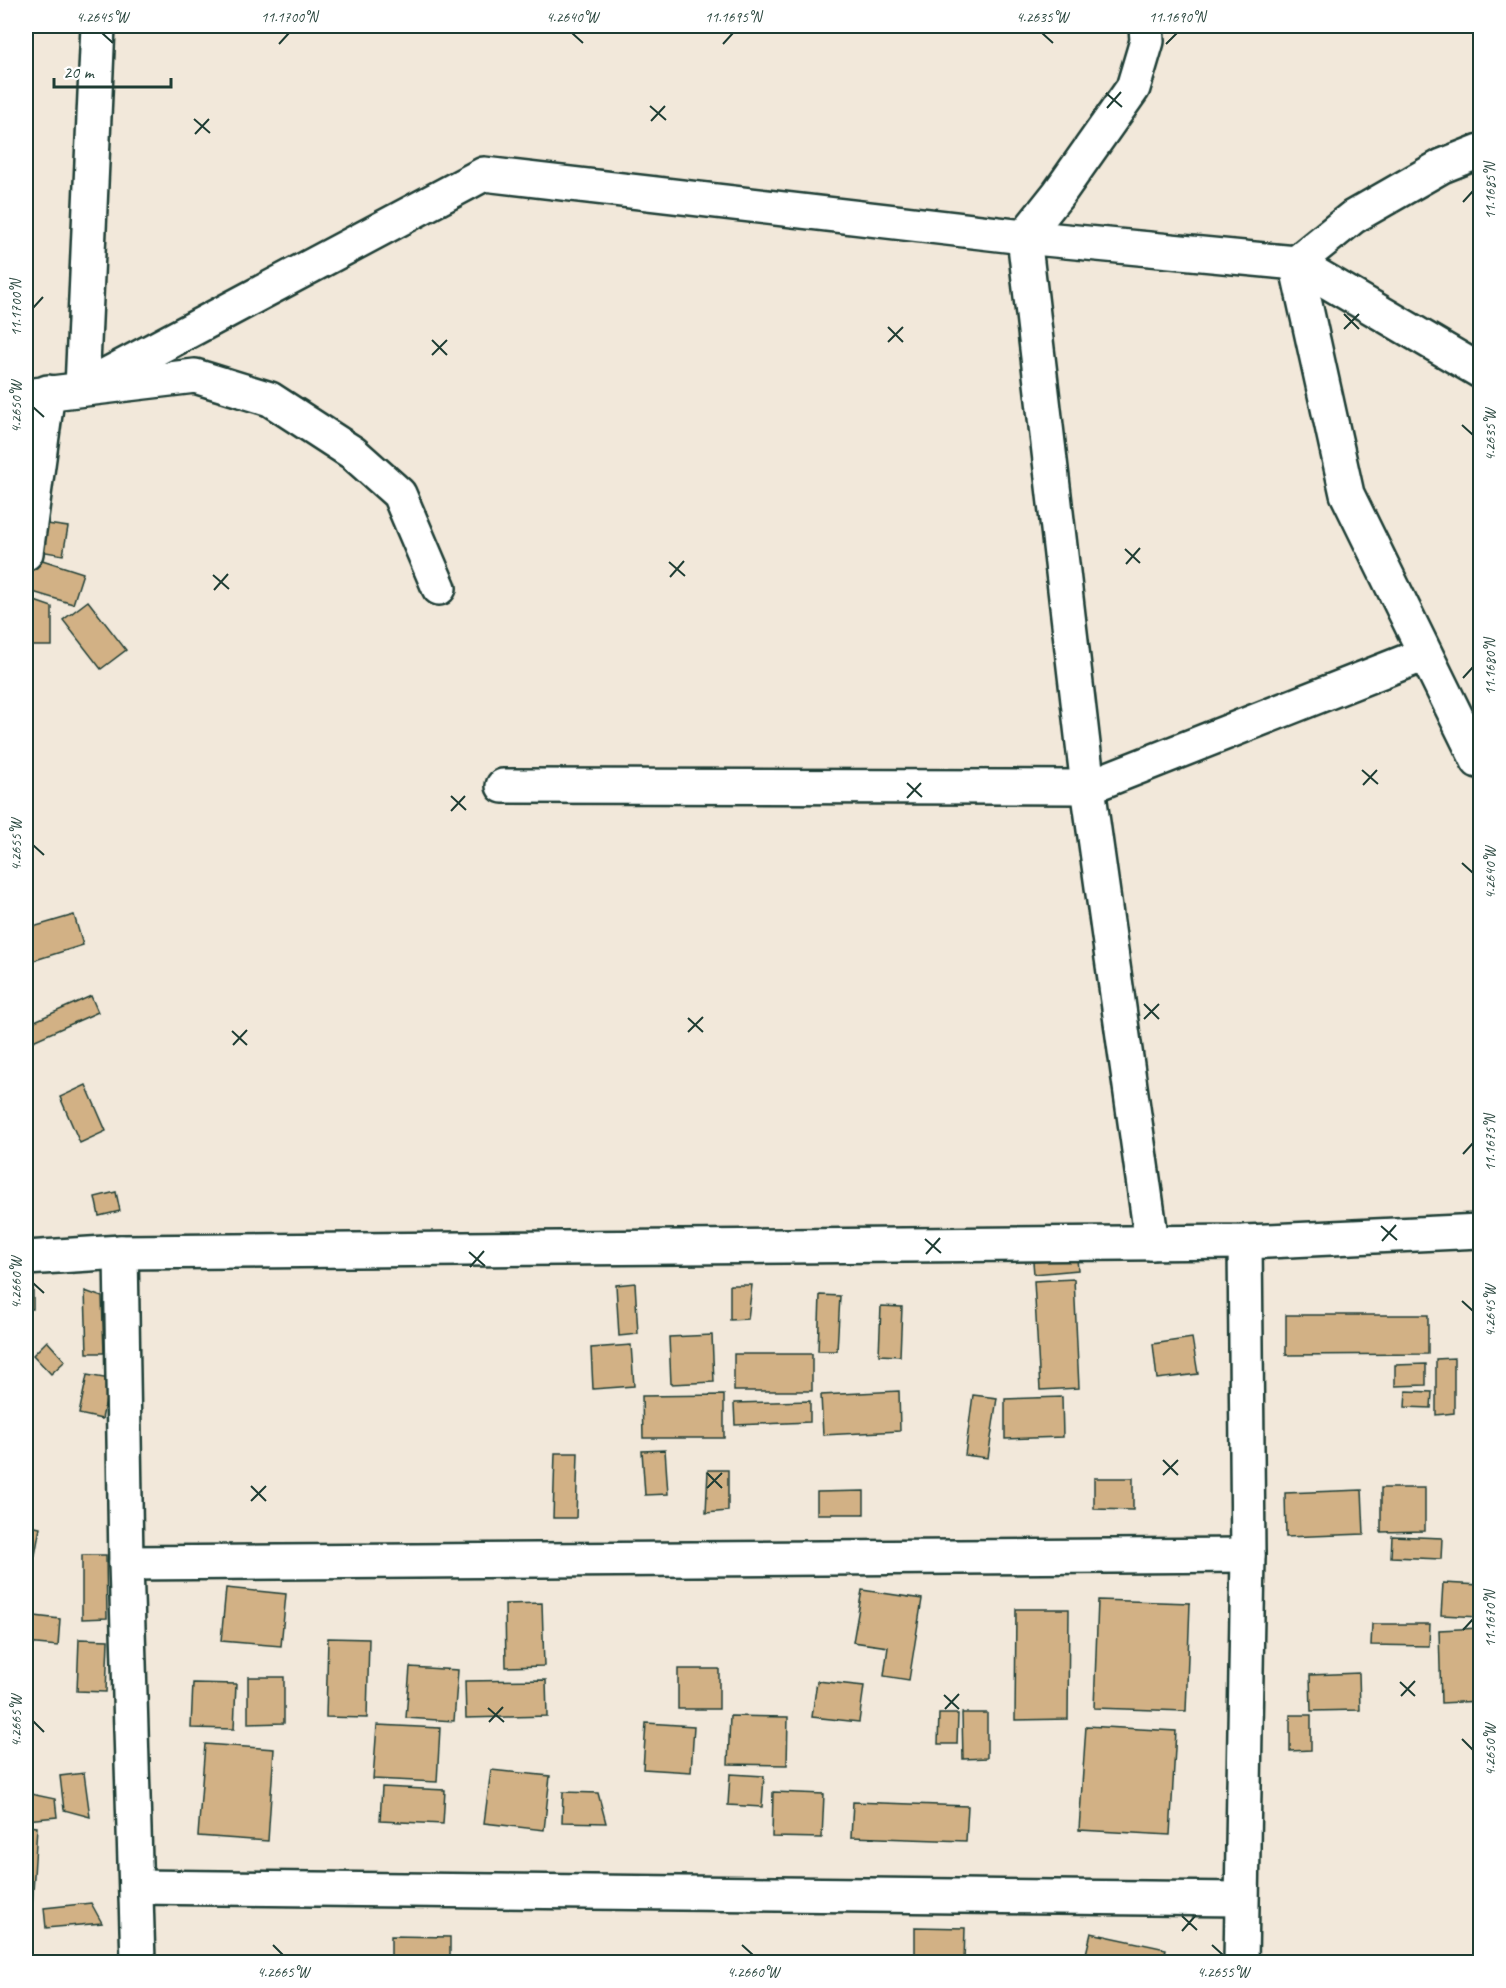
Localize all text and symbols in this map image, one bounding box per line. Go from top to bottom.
text: 4.2645°W [76,8,131,27]
text: 11.1700°N [261,8,320,27]
text: 4.2640°W [546,8,601,27]
text: 11.1695°N [705,8,764,27]
text: 4.2635°W [1016,8,1071,27]
text: 11.1690°N [1149,8,1208,27]
scale bar [54,51,171,89]
text: 20 m [63,61,96,83]
text: 11.1685°N [1481,160,1500,219]
text: 11.1700°N [7,277,26,336]
text: 4.2650°W [7,378,26,433]
text: 4.2635°W [1481,406,1500,461]
text: 11.1680°N [1481,636,1500,695]
text: 4.2655°W [7,816,26,871]
text: 4.2640°W [1481,844,1500,899]
text: 11.1675°N [1481,1112,1500,1171]
text: 4.2660°W [7,1254,26,1309]
text: 4.2645°W [1481,1282,1500,1337]
text: 11.1670°N [1481,1588,1500,1647]
text: 4.2665°W [7,1692,26,1747]
text: 4.2650°W [1481,1721,1500,1776]
text: 4.2665°W [257,1963,312,1982]
text: 4.2660°W [727,1963,782,1982]
text: 4.2655°W [1197,1963,1252,1982]

